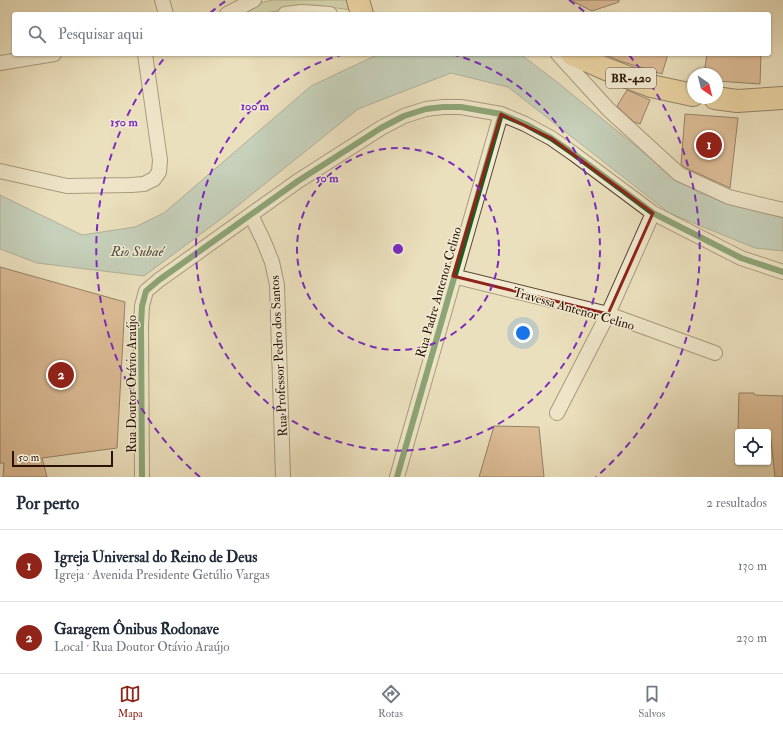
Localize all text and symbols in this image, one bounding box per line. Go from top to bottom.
search box [12,12,771,56]
icon: search [26,23,48,45]
text: Pesquisar aqui [58,25,143,44]
road number: BR-420 [606,68,656,88]
north arrow [687,68,723,104]
text: 100 m [241,99,270,114]
text: 150 m [110,115,138,130]
pin: 1 [696,130,722,160]
text: 50 m [315,171,339,186]
street label: Rua Padre Antenor Celino [413,225,465,360]
centre of rings [391,242,405,256]
water label: Rio Subaé [110,243,166,260]
street label: Rua Professor Pedro dos Santos [267,274,291,437]
street label: Travessa Antenor Celino [511,284,636,334]
street label: Rua Doutor Otávio Araújo [124,315,140,453]
your location [513,323,533,343]
pin: 2 [48,360,74,390]
map controls [735,429,771,465]
button: locate [735,429,771,465]
scale bar [12,449,113,468]
text: 50 m [18,451,39,464]
text: Por perto [16,493,79,514]
text: 2 resultados [706,495,767,511]
text: Igreja Universal do Reino de Deus [54,548,257,567]
text: 1 [27,558,31,574]
text: 130 m [738,558,767,574]
text: Igreja · Avenida Presidente Getúlio Vargas [54,567,270,583]
text: Garagem Ônibus Rodonave [54,620,219,639]
text: 2 [26,630,32,646]
text: 230 m [736,630,767,646]
text: Local · Rua Doutor Otávio Araújo [54,639,230,655]
tab: Mapa [118,683,143,720]
tab: Rotas [378,683,403,720]
tab: Salvos [638,683,665,720]

